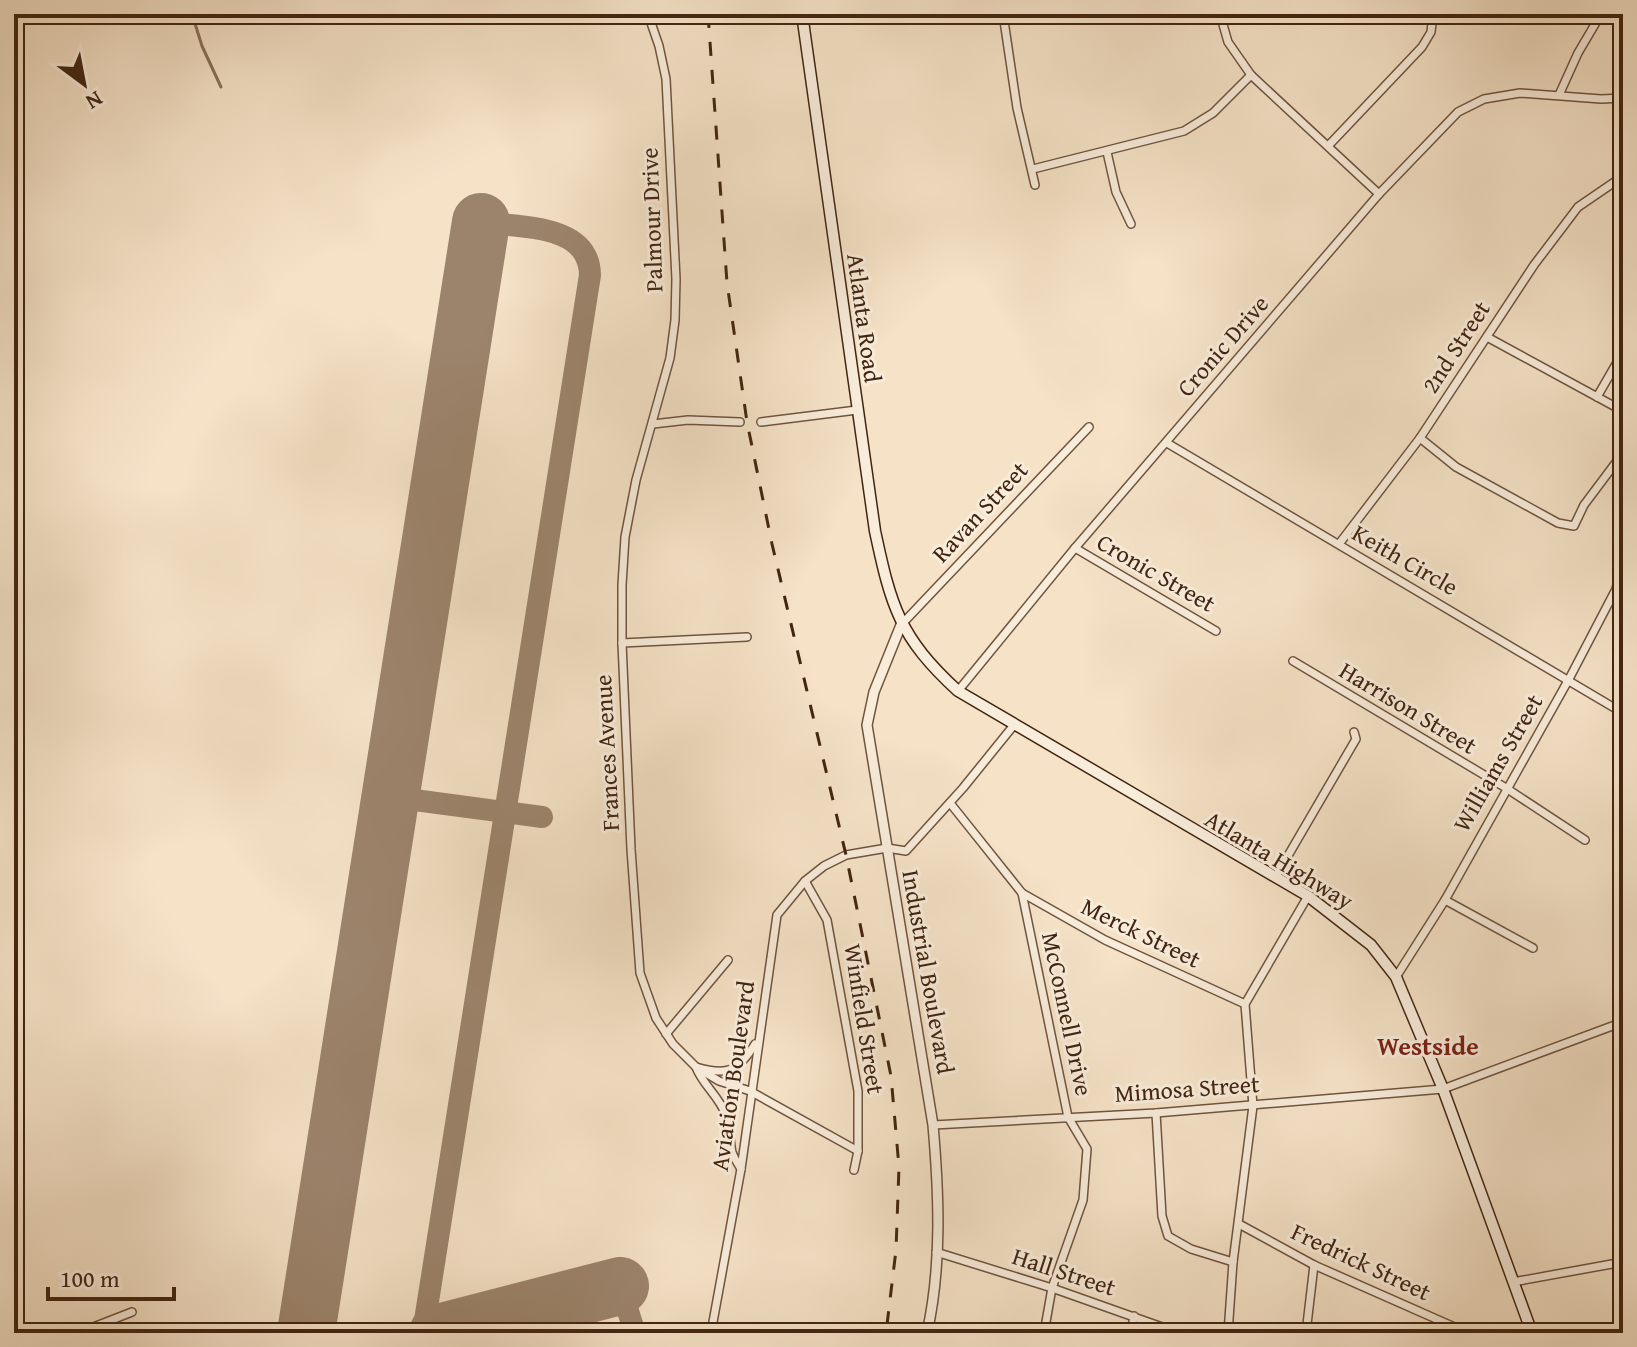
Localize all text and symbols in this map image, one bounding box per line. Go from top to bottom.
north arrow [44,44,124,124]
text: N [80,83,109,119]
street label: Palmour Drive [631,147,672,293]
street label: Atlanta Road [838,251,891,385]
street label: Cronic Drive [1168,287,1277,404]
street label: 2nd Street [1413,293,1499,400]
street label: Ravan Street [923,453,1036,570]
street label: Keith Circle [1346,515,1465,604]
street label: Cronic Street [1090,524,1222,621]
street label: Harrison Street [1333,653,1484,763]
street label: Frances Avenue [585,674,628,832]
street label: Williams Street [1444,687,1551,838]
street label: Atlanta Highway [1198,801,1360,918]
street label: Industrial Boulevard [893,867,964,1077]
street label: Merck Street [1076,889,1207,977]
street label: McConnell Drive [1033,929,1102,1099]
street label: Winfield Street [835,941,894,1097]
street label: Aviation Boulevard [702,978,763,1173]
district label: Westside [1377,1026,1479,1065]
street label: Mimosa Street [1113,1066,1261,1111]
street label: Fredrick Street [1286,1214,1437,1309]
street label: Hall Street [1008,1238,1121,1305]
scale bar [48,1251,174,1301]
text: 100 m [60,1261,120,1296]

